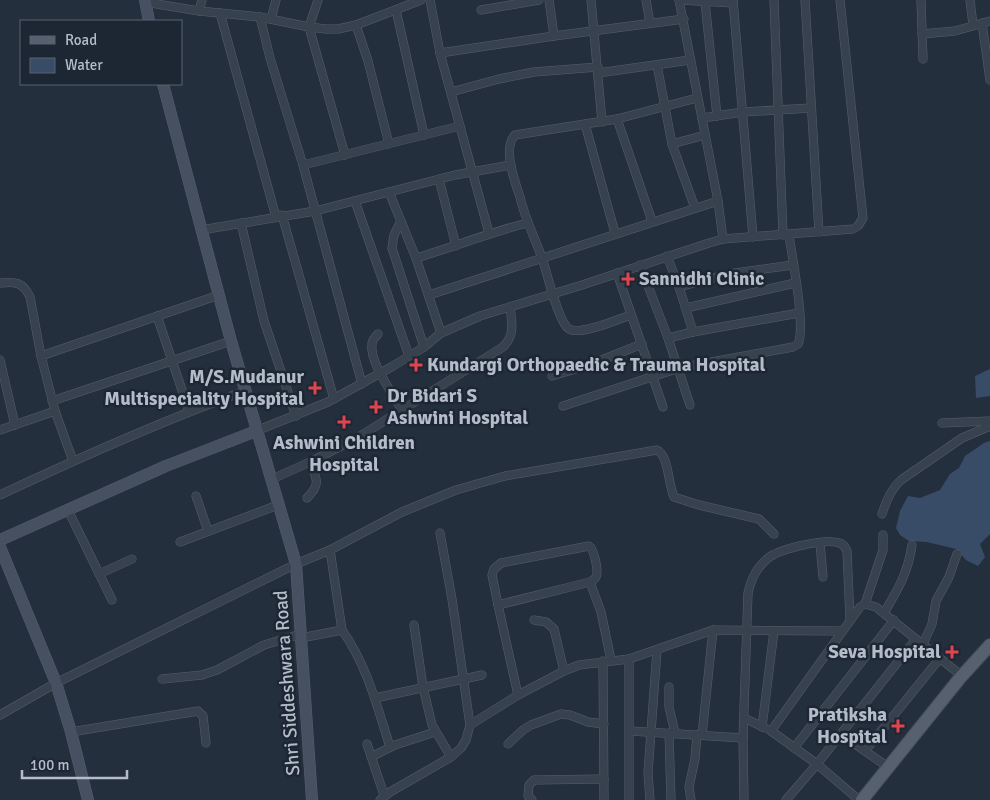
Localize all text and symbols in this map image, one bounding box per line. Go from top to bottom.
legend [20,20,182,85]
text: Road [65,31,97,49]
text: Water [65,56,103,74]
place label: Sannidhi Clinic [639,267,764,291]
marker: Sannidhi Clinic [621,272,635,286]
place label: Kundargi Orthopaedic & Trauma Hospital [427,353,766,377]
marker: Kundargi Orthopaedic & Trauma Hospital [409,358,423,372]
place label: M/S.Mudanur Multispeciality Hospital [104,365,304,411]
marker: M/S.Mudanur Multispeciality Hospital [308,381,322,395]
place label: Dr Bidari S Ashwini Hospital [387,384,528,430]
marker: Dr Bidari S Ashwini Hospital [369,400,383,414]
marker: Ashwini Children Hospital [337,415,351,429]
place label: Ashwini Children Hospital [273,431,415,477]
street label: Shri Siddeshwara Road [269,589,305,777]
place label: Seva Hospital [828,640,941,664]
marker: Seva Hospital [945,645,959,659]
place label: Pratiksha Hospital [808,703,887,749]
marker: Pratiksha Hospital [891,719,905,733]
scale bar [22,748,128,780]
text: 100 m [30,756,70,774]

